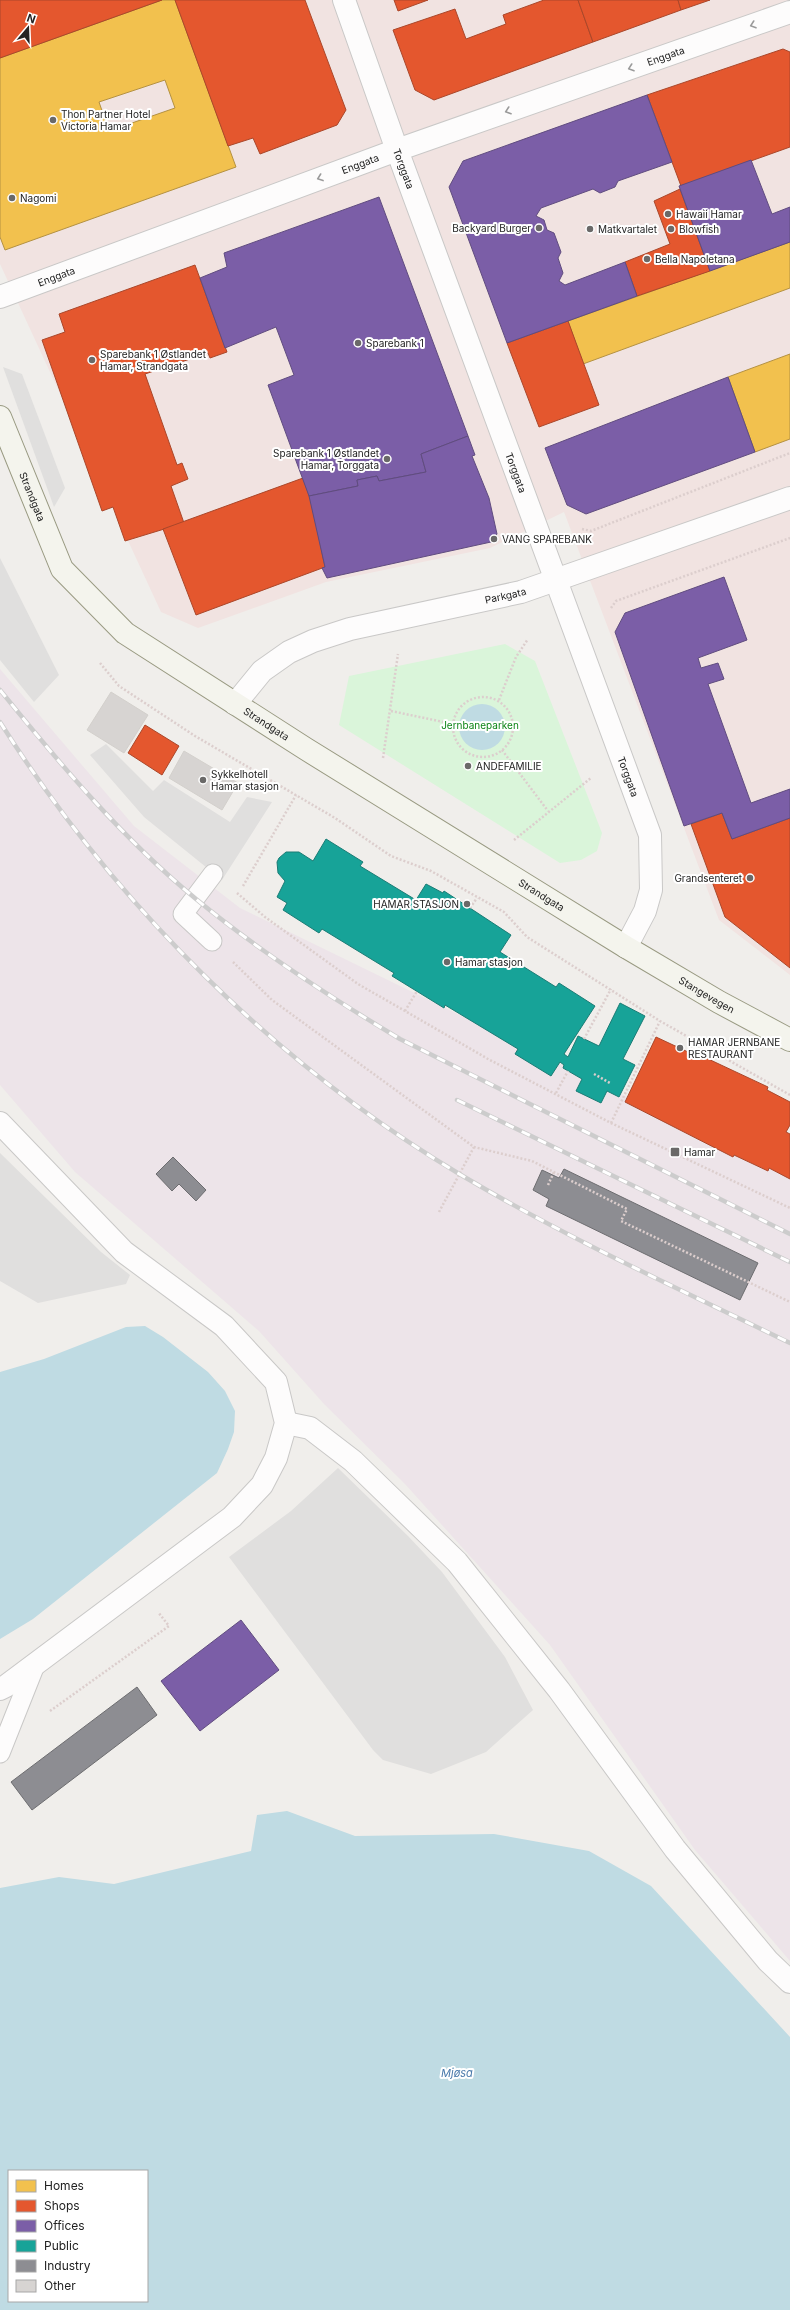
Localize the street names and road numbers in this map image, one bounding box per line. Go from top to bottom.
street label: Enggata [645,44,686,68]
street label: Torggata [391,147,417,191]
street label: Enggata [340,151,380,176]
street label: Enggata [36,264,77,289]
street label: Torggata [503,451,529,494]
street label: Strandgata [17,470,48,523]
street label: Parkgata [484,585,528,606]
street label: Strandgata [241,705,292,743]
street label: Torggata [615,755,641,798]
street label: Strandgata [516,876,567,914]
street label: Stangevegen [677,974,737,1015]

